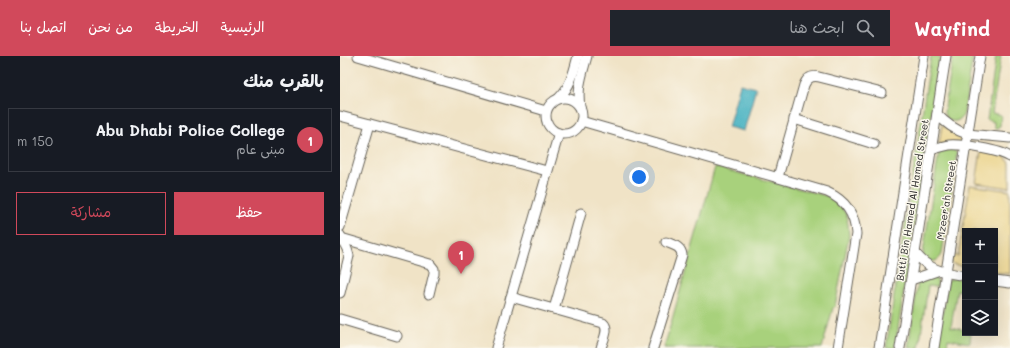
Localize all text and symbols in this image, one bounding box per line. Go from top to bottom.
search box [610,10,890,46]
text: Wayfind [914,16,990,41]
text: اتصل بنا [20,17,66,36]
text: من نحن [88,17,133,36]
text: الخريطة [155,17,199,36]
text: الرئيسية [221,17,264,36]
text: ابحث هنا [789,17,844,37]
icon: search [854,17,876,39]
text: بالقرب منك [243,69,324,91]
street label: Butti Bin Hamed Al Hamed Street [892,118,932,282]
text: Abu Dhabi Police College [95,120,285,140]
text: 150 m [17,132,53,149]
text: 1 [307,132,313,149]
text: مبنى عام [236,140,285,157]
street label: Mzeer'ah Street [933,159,959,241]
your location [629,167,649,187]
button: مشاركة [16,192,166,235]
button: حفظ [174,192,324,235]
map controls [962,228,998,336]
button: + [962,228,998,264]
pin: 1 [448,241,474,274]
button: − [962,264,998,300]
button: layers [962,300,998,336]

